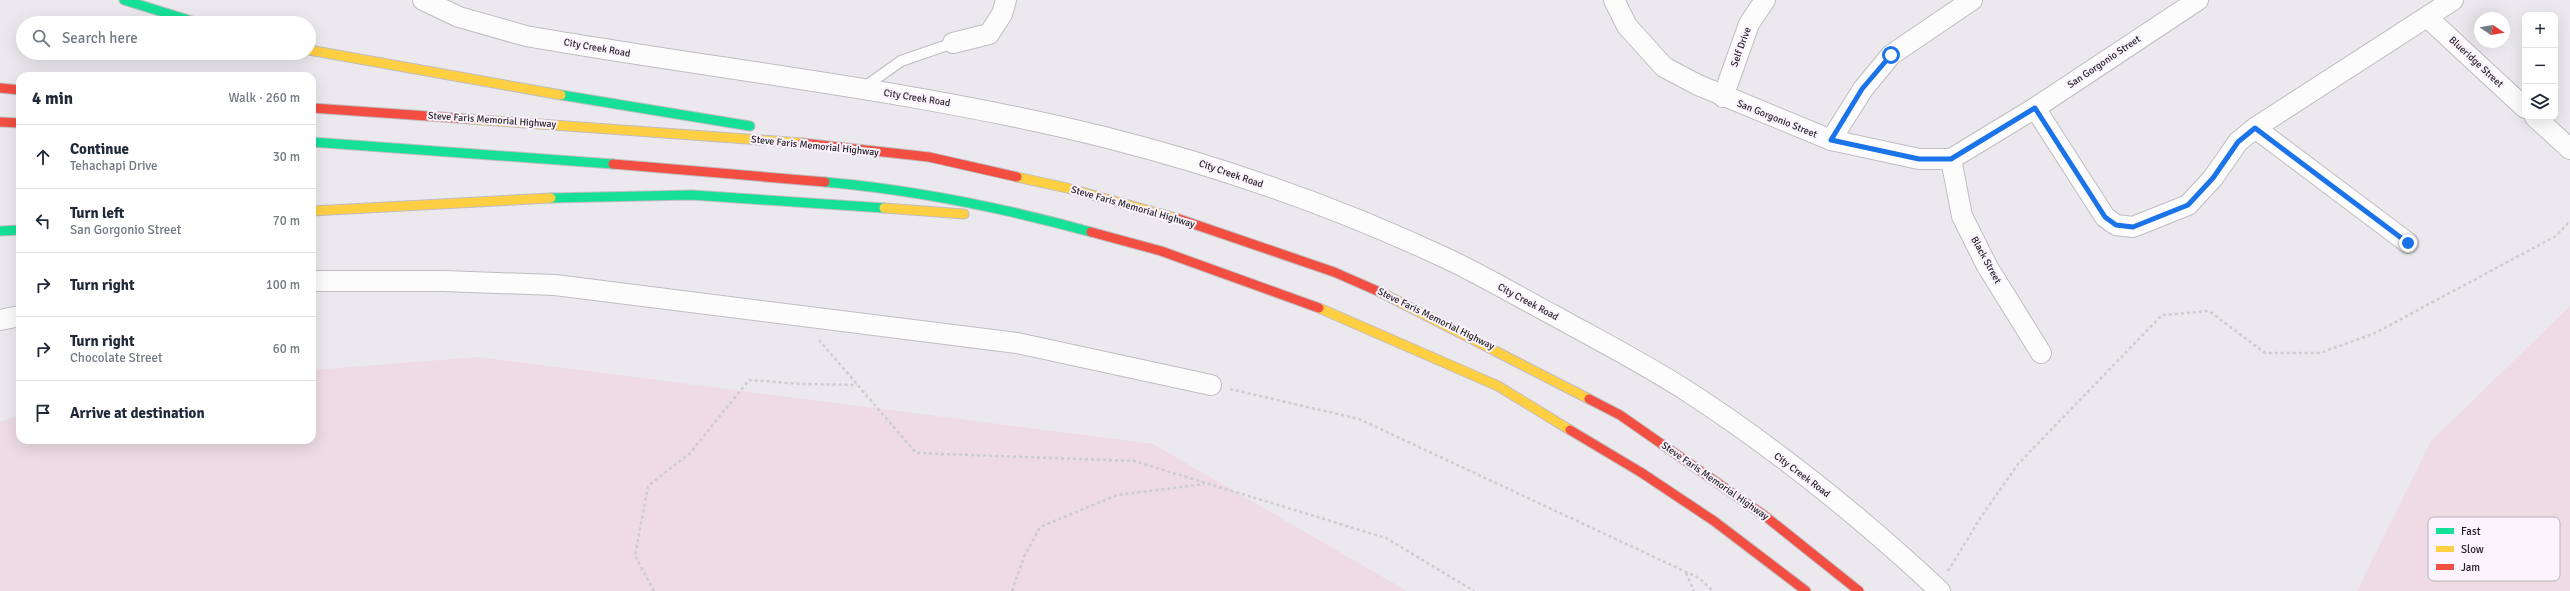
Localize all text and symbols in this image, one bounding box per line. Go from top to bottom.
north arrow [2474,12,2510,48]
map controls [2522,12,2558,120]
button: + [2522,12,2558,48]
search box [16,16,316,60]
street label: Self Drive [1728,26,1754,68]
icon: search [30,27,52,49]
text: Search here [62,29,138,47]
street label: San Gorgonio Street [2065,33,2143,91]
street label: Blueridge Street [2446,34,2506,91]
street label: City Creek Road [563,36,631,60]
route start [1882,46,1900,64]
button: − [2522,48,2558,84]
button: layers [2522,84,2558,120]
street label: City Creek Road [883,87,951,109]
text: 4 min [32,88,73,109]
text: Walk · 260 m [229,90,300,106]
street label: San Gorgonio Street [1735,97,1819,141]
street label: Steve Faris Memorial Highway [428,110,557,130]
street label: Steve Faris Memorial Highway [751,133,880,159]
text: Continue [70,140,129,158]
icon: ahead [32,146,54,168]
text: 30 m [273,149,300,165]
street label: City Creek Road [1197,157,1265,191]
text: Tehachapi Drive [70,158,158,174]
street label: Steve Faris Memorial Highway [1070,184,1197,231]
text: Turn left [70,204,124,222]
icon: left [32,210,54,232]
text: 70 m [273,213,300,229]
text: San Gorgonio Street [70,222,181,238]
street label: Black Street [1968,234,2004,286]
route end [2399,234,2417,252]
icon: right [32,274,54,296]
text: Turn right [70,276,135,294]
text: 100 m [266,277,300,293]
street label: City Creek Road [1495,281,1561,323]
street label: Steve Faris Memorial Highway [1376,285,1497,353]
text: Turn right [70,332,135,350]
icon: right [32,338,54,360]
text: 60 m [273,341,300,357]
text: Chocolate Street [70,350,162,366]
icon: arrive [32,402,54,424]
text: Arrive at destination [70,404,205,422]
street label: Steve Faris Memorial Highway [1659,439,1771,523]
street label: City Creek Road [1772,450,1832,500]
legend [2428,517,2560,581]
text: Fast [2461,525,2481,538]
text: Slow [2461,543,2484,556]
text: Jam [2461,561,2480,574]

